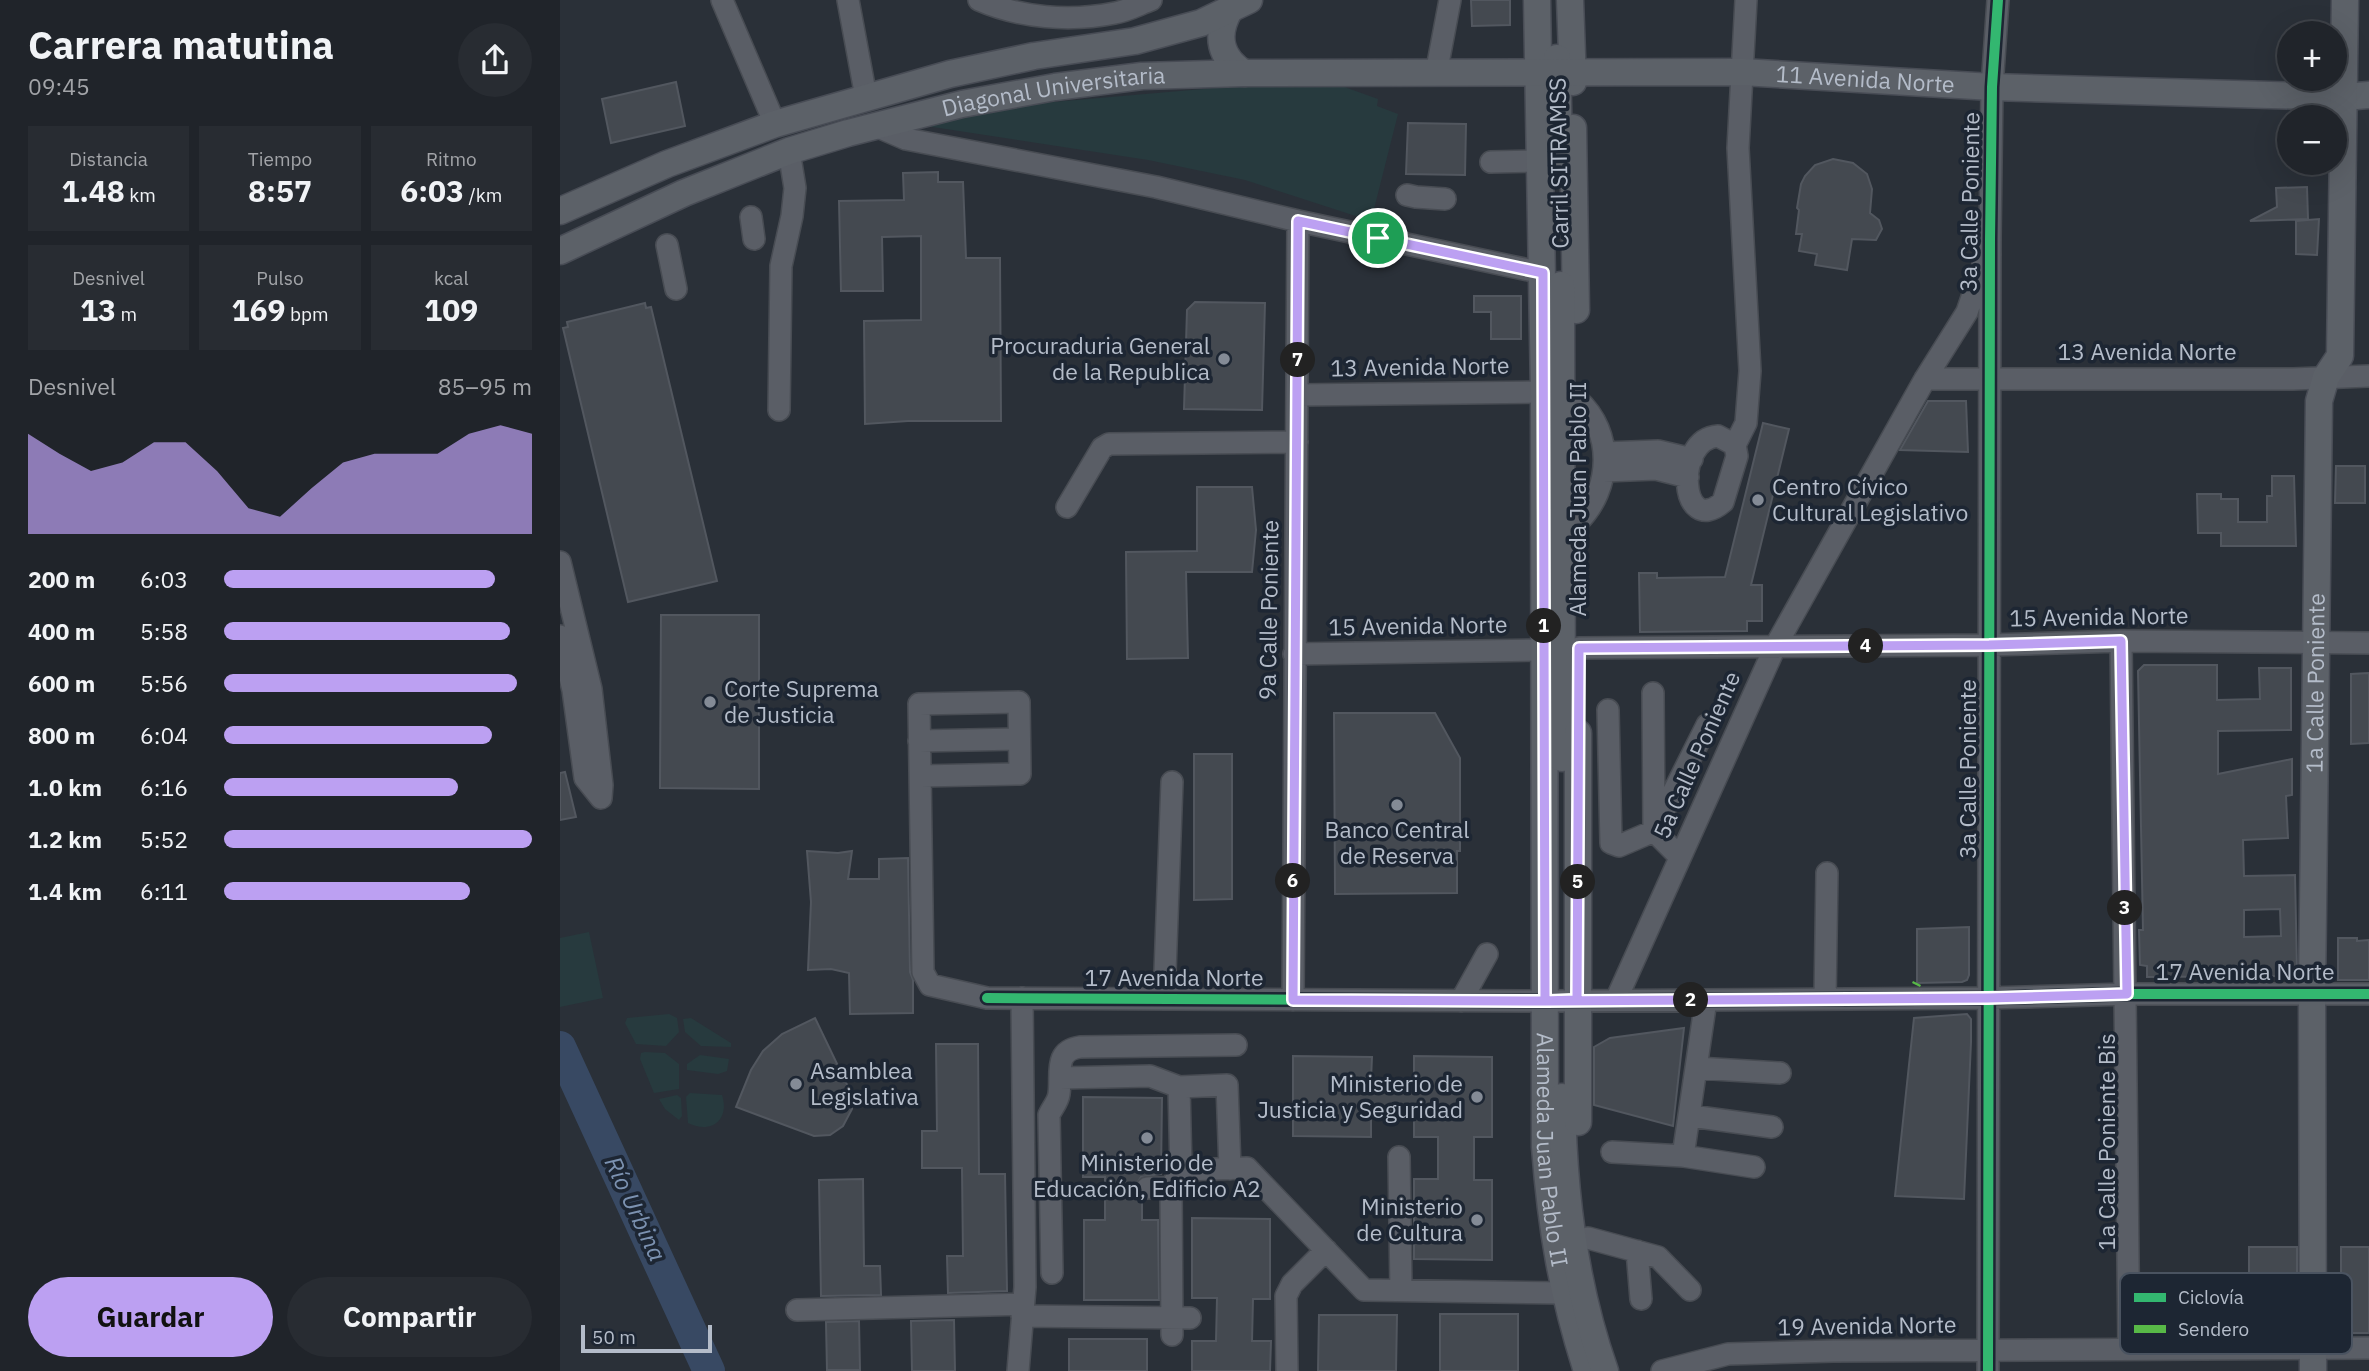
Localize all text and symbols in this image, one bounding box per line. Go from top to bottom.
text: Carrera matutina [28,20,334,69]
map controls [2277,21,2347,175]
button: + [2277,21,2347,91]
button: share [458,23,532,97]
street label: 11 Avenida Norte [1775,58,1956,99]
street label: Diagonal Universitaria [938,59,1166,123]
text: 09:45 [28,71,90,101]
street label: Carril SITRAMSS [1542,77,1574,249]
button: − [2277,105,2347,175]
street label: 3a Calle Poniente [1952,112,1986,292]
text: Distancia [69,147,148,171]
text: Tiempo [248,147,312,171]
text: Ritmo [426,147,477,171]
text: 1.48 [61,171,125,210]
text: 8:57 [248,171,312,210]
text: 6:03 [400,171,464,210]
text: km [125,183,156,207]
text: /km [464,183,502,207]
pin [1348,208,1408,268]
icon: arrive [1359,219,1397,257]
text: Desnivel [72,266,145,290]
text: Pulso [256,266,304,290]
text: kcal [434,266,469,290]
text: 13 [80,290,116,329]
text: 169 [231,290,285,329]
text: 109 [424,290,478,329]
text: m [116,302,137,326]
text: bpm [285,302,329,326]
place label: Procuraduria General de la Republica [990,330,1210,386]
street label: 13 Avenida Norte [2057,336,2237,366]
pin: 7 [1280,342,1316,378]
text: 7 [1292,347,1303,371]
street label: 13 Avenida Norte [1330,349,1510,383]
marker: Procuraduria General de la Republica [1216,351,1232,367]
text: Desnivel [28,371,116,401]
text: 85–95 m [438,371,532,401]
street label: Alameda Juan Pablo II [1562,382,1592,616]
place label: Centro Cívico Cultural Legislativo [1772,471,1968,527]
marker: Centro Cívico Cultural Legislativo [1750,492,1766,508]
street label: 9a Calle Poniente [1251,520,1285,700]
text: 200 m [28,564,95,594]
text: 6:03 [140,564,188,594]
street label: 1a Calle Poniente [2299,593,2331,773]
street label: 15 Avenida Norte [2009,599,2189,633]
street label: 15 Avenida Norte [1328,608,1508,642]
pin: 1 [1527,608,1562,644]
text: 1 [1538,613,1549,637]
text: 400 m [28,616,95,646]
text: 5:58 [140,616,188,646]
pin: 4 [1848,628,1884,664]
text: 4 [1860,633,1871,657]
street label: 5a Calle Poniente [1646,666,1746,843]
text: 600 m [28,668,95,698]
text: 5:56 [140,668,188,698]
place label: Corte Suprema de Justicia [724,673,879,729]
street label: 3a Calle Poniente [1952,679,1982,859]
marker: Corte Suprema de Justicia [702,694,718,710]
text: 800 m [28,720,95,750]
text: 6:04 [140,720,188,750]
text: 1.0 km [28,772,102,802]
text: 6:16 [140,772,188,802]
marker: Banco Central de Reserva [1389,797,1405,813]
place label: Banco Central de Reserva [1324,814,1470,870]
text: 1.2 km [28,824,102,854]
text: 5:52 [140,824,188,854]
pin: 6 [1276,864,1310,898]
pin: 5 [1560,864,1596,900]
text: 6 [1287,868,1298,892]
text: 5 [1572,869,1583,893]
text: 1.4 km [28,876,102,906]
text: 6:11 [140,876,188,906]
pin: 3 [2108,890,2142,926]
text: 3 [2119,895,2130,919]
street label: 17 Avenida Norte [2155,956,2335,986]
street label: 17 Avenida Norte [1084,962,1264,992]
pin: 2 [1674,982,1708,1018]
text: 2 [1685,987,1696,1011]
street label: Alameda Juan Pablo II [1531,1032,1576,1269]
street label: 1a Calle Poniente Bis [2091,1033,2121,1251]
place label: Asamblea Legislativa [810,1055,919,1111]
place label: Ministerio de Justicia y Seguridad [1257,1068,1463,1124]
marker: Asamblea Legislativa [788,1076,804,1092]
marker: Ministerio de Justicia y Seguridad [1469,1089,1485,1105]
marker: Ministerio de Educación, Edificio A2 [1139,1130,1155,1146]
place label: Ministerio de Educación, Edificio A2 [1033,1147,1261,1203]
water label: Río Urbina [598,1151,674,1266]
place label: Ministerio de Cultura [1356,1191,1463,1247]
marker: Ministerio de Cultura [1469,1212,1485,1228]
legend [2120,1273,2352,1354]
button: Guardar [28,1277,273,1357]
button: Compartir [287,1277,532,1357]
text: Ciclovía [2178,1285,2244,1309]
street label: 19 Avenida Norte [1777,1308,1957,1342]
text: Sendero [2178,1317,2249,1341]
scale bar [581,1322,712,1354]
text: 50 m [592,1325,636,1349]

